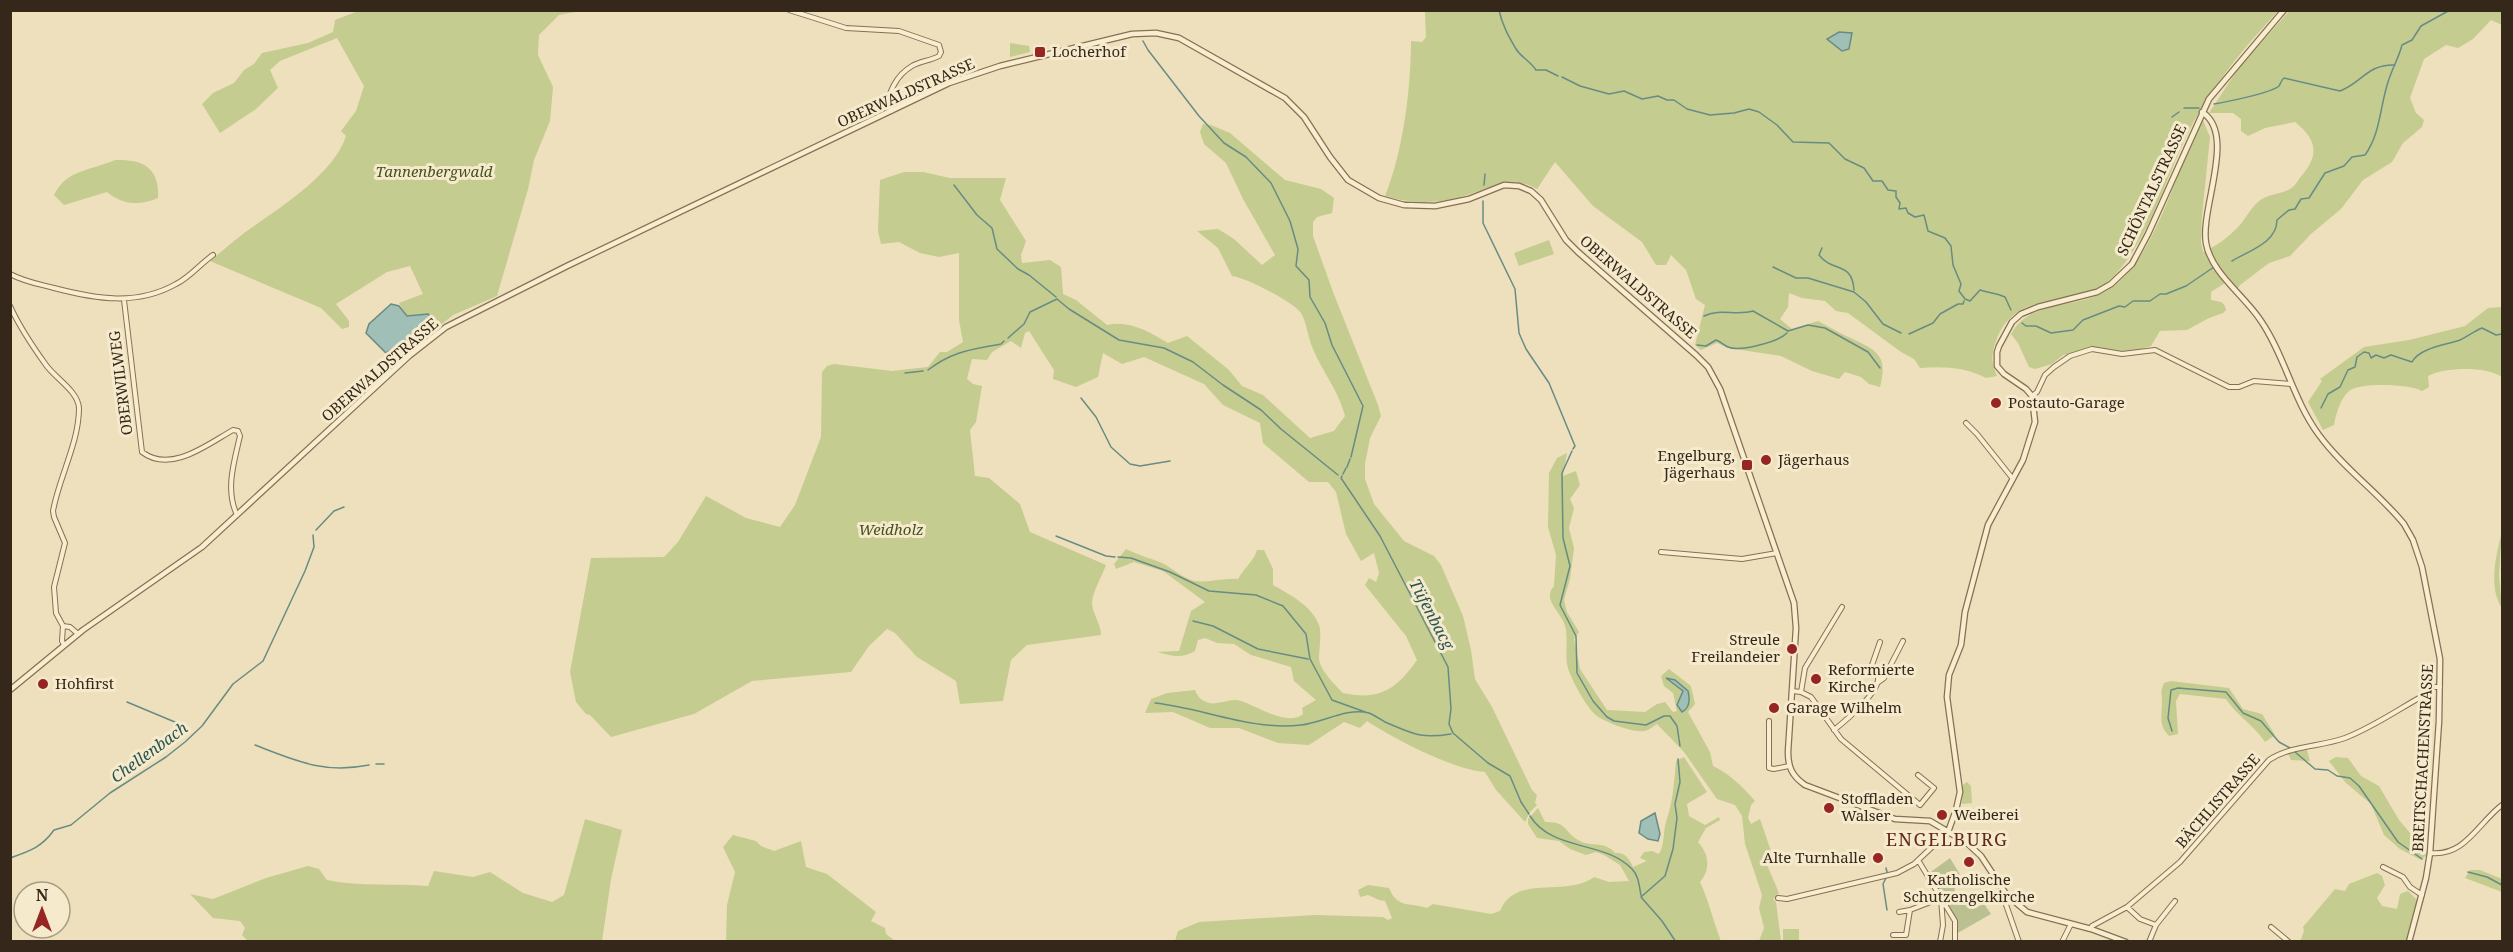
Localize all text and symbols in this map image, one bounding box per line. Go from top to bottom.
place label: Locherhof [1052,41,1127,61]
marker: Locherhof [1033,45,1047,59]
street label: OBERWALDSTRASSE [834,53,977,131]
street label: SCHÖNTALSTRASSE [2112,120,2190,259]
park label: Tannenbergwald [376,161,493,181]
street label: OBERWALDSTRASSE [1576,230,1701,342]
street label: OBERWALDSTRASSE [317,313,442,425]
street label: OBERWILWEG [104,329,136,437]
place label: Postauto-Garage [2008,392,2125,412]
marker: Postauto-Garage [1989,396,2003,410]
place label: Engelburg, Jägerhaus [1658,445,1735,482]
place label: Jägerhaus [1777,449,1849,469]
marker: Jägerhaus [1759,453,1773,467]
marker: Engelburg, Jägerhaus [1740,458,1754,472]
park label: Weidholz [858,519,924,539]
water label: Tüfenbacg [1404,575,1460,654]
place label: Streule Freilandeier [1691,629,1780,666]
marker: Streule Freilandeier [1785,642,1799,656]
place label: Reformierte Kirche [1828,659,1915,696]
street label: BREITSCHACHENSTRASSE [2407,663,2437,852]
marker: Reformierte Kirche [1809,672,1823,686]
place label: Hohfirst [55,673,114,693]
marker: Hohfirst [36,677,50,691]
place label: Garage Wilhelm [1786,697,1902,717]
marker: Garage Wilhelm [1767,701,1781,715]
water label: Chellenbach [106,716,192,787]
street label: BÄCHLISTRASSE [2171,749,2264,852]
place label: Stoffladen Walser [1841,788,1914,825]
marker: Stoffladen Walser [1822,801,1836,815]
place label: Weiberei [1954,804,2019,824]
marker: Weiberei [1935,808,1949,822]
district label: ENGELBURG [1886,827,2008,851]
place label: Alte Turnhalle [1763,847,1866,867]
marker: Alte Turnhalle [1871,851,1885,865]
marker: Katholische Schutzengelkirche [1962,855,1976,869]
place label: Katholische Schutzengelkirche [1903,869,2035,906]
north arrow [12,880,72,940]
text: N [36,884,49,906]

